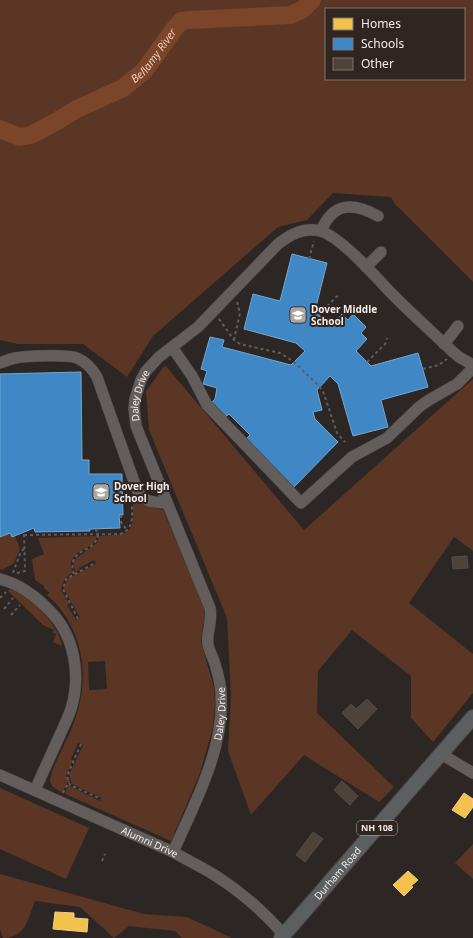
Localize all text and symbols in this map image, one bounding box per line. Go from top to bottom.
legend [325,8,465,80]
text: Homes [361,15,401,32]
water label: Bellamy River [127,25,180,86]
text: Schools [361,35,404,52]
text: Other [361,55,394,72]
place label: Dover Middle School [311,302,377,328]
school or university icon: Dover Middle School [288,305,308,325]
street label: Daley Drive [127,367,153,422]
place label: Dover High School [114,479,170,505]
school or university icon: Dover High School [91,482,111,502]
street label: Daley Drive [210,686,228,742]
road number: NH 108 [357,821,397,835]
street label: Alumni Drive [119,823,181,861]
street label: Durham Road [311,844,364,902]

